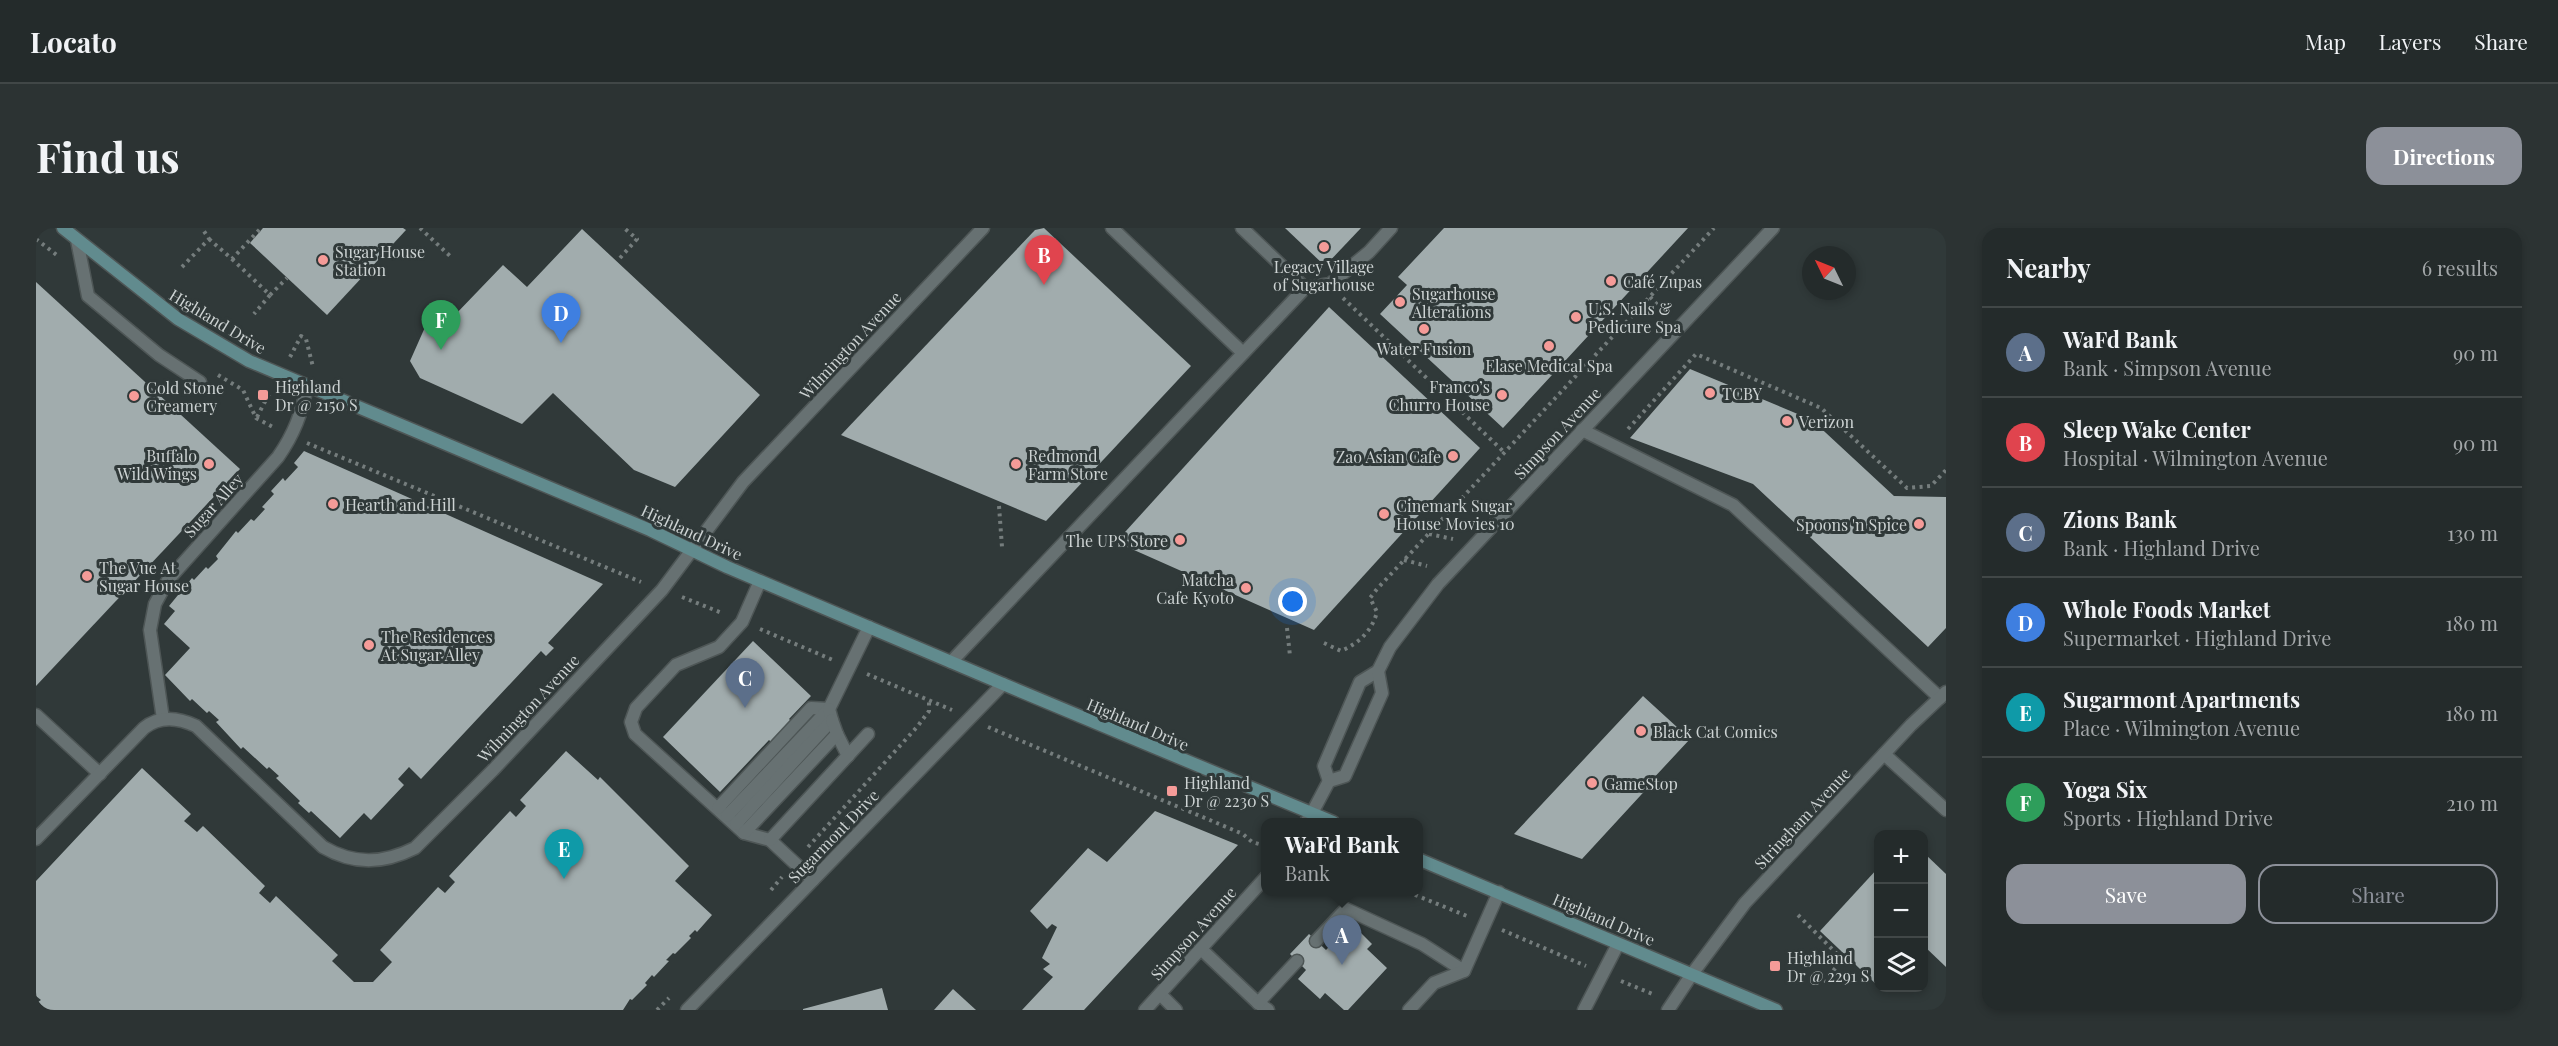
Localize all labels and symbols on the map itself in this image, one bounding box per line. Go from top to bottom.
pin: B [1024,236,1064,285]
marker: Legacy Village of Sugarhouse [1317,240,1331,254]
place label: Sugar House Station [335,241,425,280]
north arrow [1802,246,1856,300]
marker: Sugar House Station [316,253,330,267]
place label: Legacy Village of Sugarhouse [1273,256,1375,295]
place label: Café Zupas [1623,271,1702,292]
marker: Café Zupas [1604,274,1618,288]
place label: Sugarhouse Alterations [1411,283,1496,322]
street label: Highland Drive [166,284,270,358]
street label: Wilmington Avenue [794,287,906,404]
pin: D [542,294,580,343]
marker: Sugarhouse Alterations [1393,295,1407,309]
place label: U.S. Nails & Pedicure Spa [1588,298,1681,337]
pin: F [422,300,460,350]
marker: U.S. Nails & Pedicure Spa [1569,310,1583,324]
marker: Water Fusion [1417,322,1431,336]
place label: Water Fusion [1376,338,1472,359]
marker: Elase Medical Spa [1542,339,1556,353]
place label: Elase Medical Spa [1485,355,1613,376]
place label: Highland Dr @ 2150 S [275,376,358,415]
place label: Franco’s Churro House [1388,376,1490,415]
place label: Cold Stone Creamery [146,377,224,416]
street label: Simpson Avenue [1509,382,1605,484]
place label: TCBY [1722,383,1763,404]
marker: TCBY [1703,386,1717,400]
marker: Highland Dr @ 2150 S [256,388,270,402]
marker: Franco’s Churro House [1495,388,1509,402]
marker: Cold Stone Creamery [127,389,141,403]
place label: Verizon [1798,411,1854,432]
marker: Verizon [1780,414,1794,428]
place label: Buffalo Wild Wings [116,445,197,484]
place label: Redmond Farm Store [1028,445,1108,484]
place label: Zao Asian Cafe [1336,446,1441,467]
marker: Zao Asian Cafe [1446,449,1460,463]
marker: Buffalo Wild Wings [202,457,216,471]
marker: Redmond Farm Store [1009,457,1023,471]
street label: Sugar Alley [179,468,247,542]
place label: Hearth and Hill [345,494,456,515]
place label: Cinemark Sugar House Movies 10 [1396,495,1515,534]
marker: Hearth and Hill [326,497,340,511]
street label: Highland Drive [638,499,746,565]
marker: Cinemark Sugar House Movies 10 [1377,507,1391,521]
place label: Spoons 'n Spice [1796,514,1907,535]
marker: Spoons 'n Spice [1912,517,1926,531]
place label: The UPS Store [1066,530,1168,551]
marker: The UPS Store [1173,533,1187,547]
place label: The Vue At Sugar House [99,557,189,596]
marker: The Vue At Sugar House [80,569,94,583]
place label: Matcha Cafe Kyoto [1156,569,1234,608]
marker: Matcha Cafe Kyoto [1239,581,1253,595]
your location [1278,587,1307,616]
place label: The Residences At Sugar Alley [380,626,493,665]
marker: The Residences At Sugar Alley [362,638,376,652]
street label: Wilmington Avenue [472,650,584,767]
pin: C [726,658,764,708]
street label: Highland Drive [1084,693,1192,755]
place label: Black Cat Comics [1653,721,1778,742]
marker: Black Cat Comics [1634,724,1648,738]
street label: Stringham Avenue [1749,763,1855,873]
place label: Highland Dr @ 2230 S [1184,772,1269,811]
place label: GameStop [1604,773,1678,794]
marker: GameStop [1585,776,1599,790]
marker: Highland Dr @ 2230 S [1165,784,1179,798]
street label: Sugarmont Drive [783,785,883,887]
pin: E [544,830,584,879]
street label: Simpson Avenue [1146,882,1240,984]
street label: Highland Drive [1550,888,1658,950]
pin: A [1322,916,1362,965]
place label: Highland Dr @ 2291 S [1787,947,1869,986]
marker: Highland Dr @ 2291 S [1768,959,1782,973]

